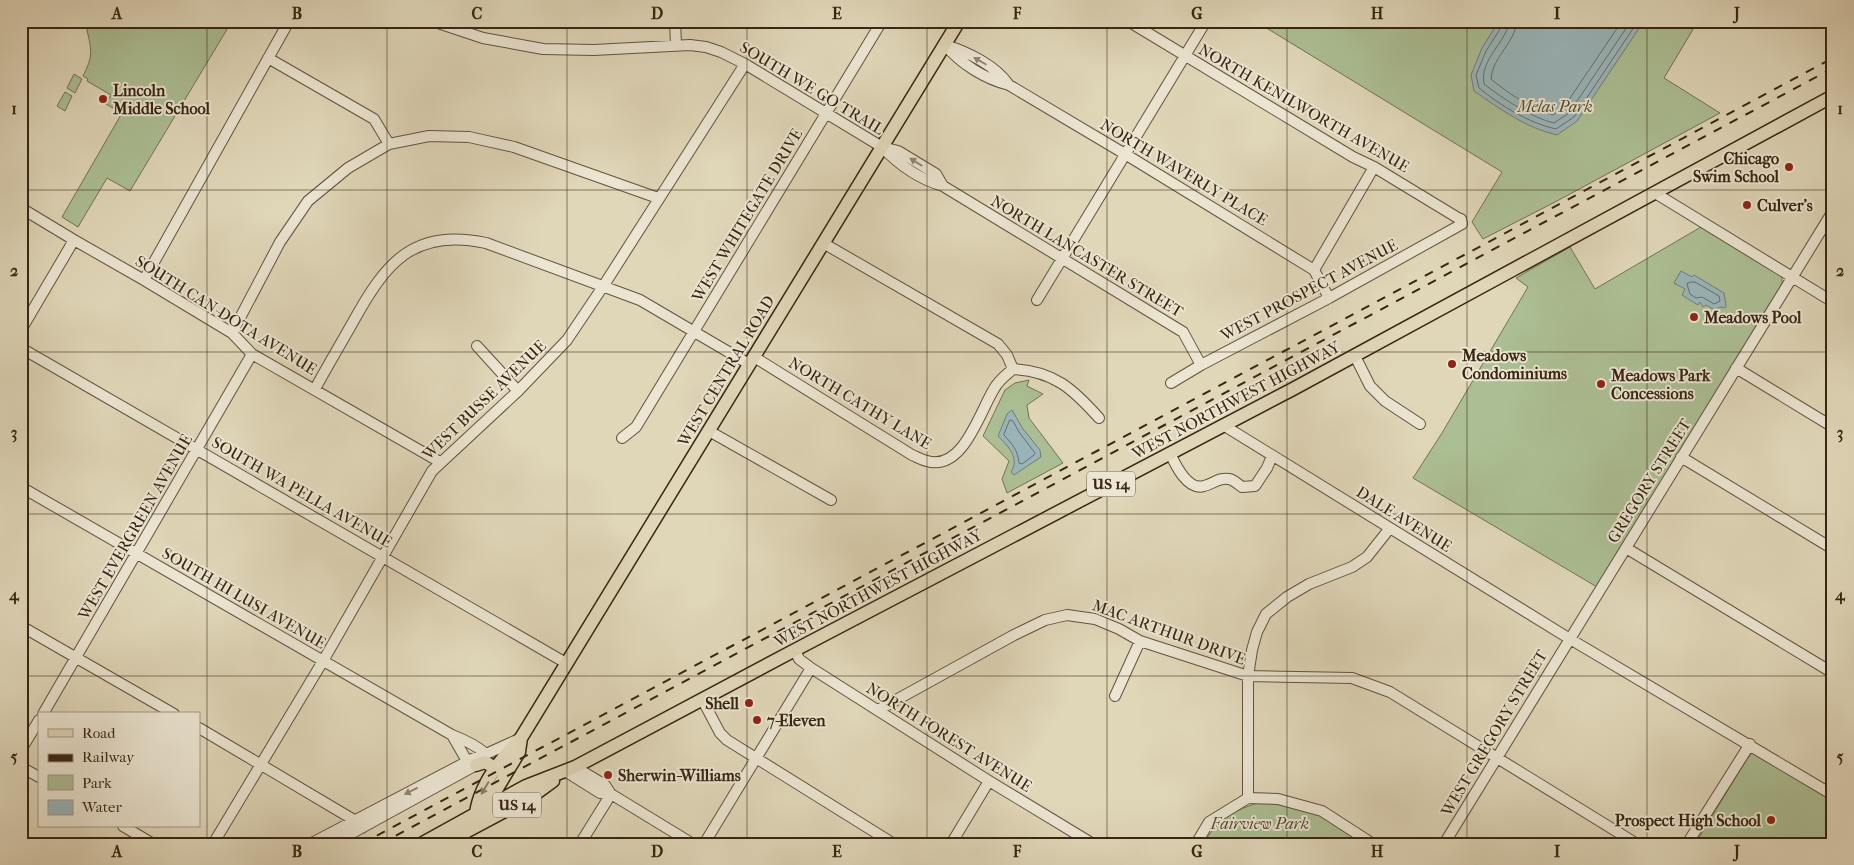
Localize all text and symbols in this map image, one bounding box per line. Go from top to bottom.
text: A [111,4,123,23]
text: B [292,4,302,23]
text: C [472,4,483,23]
text: D [651,4,663,23]
text: E [832,4,842,23]
text: F [1012,4,1022,23]
text: G [1191,4,1203,23]
text: H [1371,4,1384,23]
text: I [1554,4,1561,23]
text: J [1732,4,1740,24]
street label: SOUTH WE GO TRAIL [736,37,888,139]
street label: NORTH KENILWORTH AVENUE [1195,40,1413,176]
one-way arrow [973,57,986,66]
place label: Lincoln Middle School [112,81,211,118]
marker: Lincoln Middle School [97,93,109,105]
park label: Melas Park [1516,97,1593,116]
text: 1 [11,99,17,118]
text: 1 [1837,99,1843,118]
street label: NORTH WAVERLY PLACE [1097,115,1271,230]
street label: WEST WHITEGATE DRIVE [687,125,806,306]
place label: Chicago Swim School [1693,149,1780,186]
one-way arrow [909,157,922,166]
marker: Chicago Swim School [1783,161,1795,173]
street label: NORTH LANCASTER STREET [988,191,1187,321]
place label: Culver's [1757,196,1813,215]
marker: Culver's [1741,199,1753,211]
street label: WEST PROSPECT AVENUE [1216,235,1401,345]
street label: SOUTH CAN-DOTA AVENUE [132,251,320,379]
text: 2 [10,261,18,280]
text: 2 [1836,261,1844,280]
street label: WEST CENTRAL ROAD [673,292,779,451]
place label: Meadows Pool [1703,308,1802,327]
marker: Meadows Pool [1688,311,1700,323]
street label: WEST BUSSE AVENUE [418,336,550,465]
street label: WEST NORTHWEST HIGHWAY [1128,336,1344,464]
place label: Meadows Condominiums [1461,346,1567,383]
street label: NORTH CATHY LANE [785,353,935,453]
marker: Meadows Condominiums [1446,358,1458,370]
place label: Meadows Park Concessions [1610,366,1711,403]
marker: Meadows Park Concessions [1595,378,1607,390]
street label: GREGORY STREET [1603,415,1695,546]
text: 3 [11,423,17,443]
text: 3 [1837,423,1843,443]
street label: WEST EVERGREEN AVENUE [74,431,196,624]
street label: SOUTH WA PELLA AVENUE [208,433,396,552]
road number: US 14 [1087,472,1135,496]
street label: DALE AVENUE [1353,482,1455,556]
street label: WEST NORTHWEST HIGHWAY [770,524,986,652]
street label: SOUTH HI LUSI AVENUE [159,543,329,653]
text: 4 [8,585,20,605]
text: 4 [1834,585,1846,605]
street label: MAC ARTHUR DRIVE [1090,595,1248,669]
street label: WEST GREGORY STREET [1436,646,1551,820]
street label: NORTH FOREST AVENUE [863,678,1035,796]
place label: Shell [705,694,740,713]
marker: Shell [743,697,755,709]
place label: 7-Eleven [766,711,826,730]
legend [38,712,200,828]
marker: 7-Eleven [751,714,763,726]
text: Road [82,724,116,742]
text: 5 [11,747,18,766]
text: 5 [1837,747,1844,766]
text: Railway [82,748,135,766]
place label: Sherwin-Williams [618,766,741,785]
marker: Sherwin-Williams [602,769,614,781]
text: Park [82,774,112,792]
one-way arrow [480,781,489,794]
one-way arrow [404,787,418,795]
road number: US 14 [493,792,541,818]
text: Water [81,798,122,816]
place label: Prospect High School [1615,811,1762,831]
park label: Fairview Park [1210,814,1309,833]
marker: Prospect High School [1765,814,1777,826]
text: A [111,842,123,861]
text: B [292,842,302,861]
text: C [472,842,483,861]
text: D [651,842,663,861]
text: E [832,842,842,861]
text: F [1012,842,1022,861]
text: G [1191,842,1203,861]
text: H [1371,842,1384,861]
text: I [1554,842,1561,861]
text: J [1732,842,1740,862]

